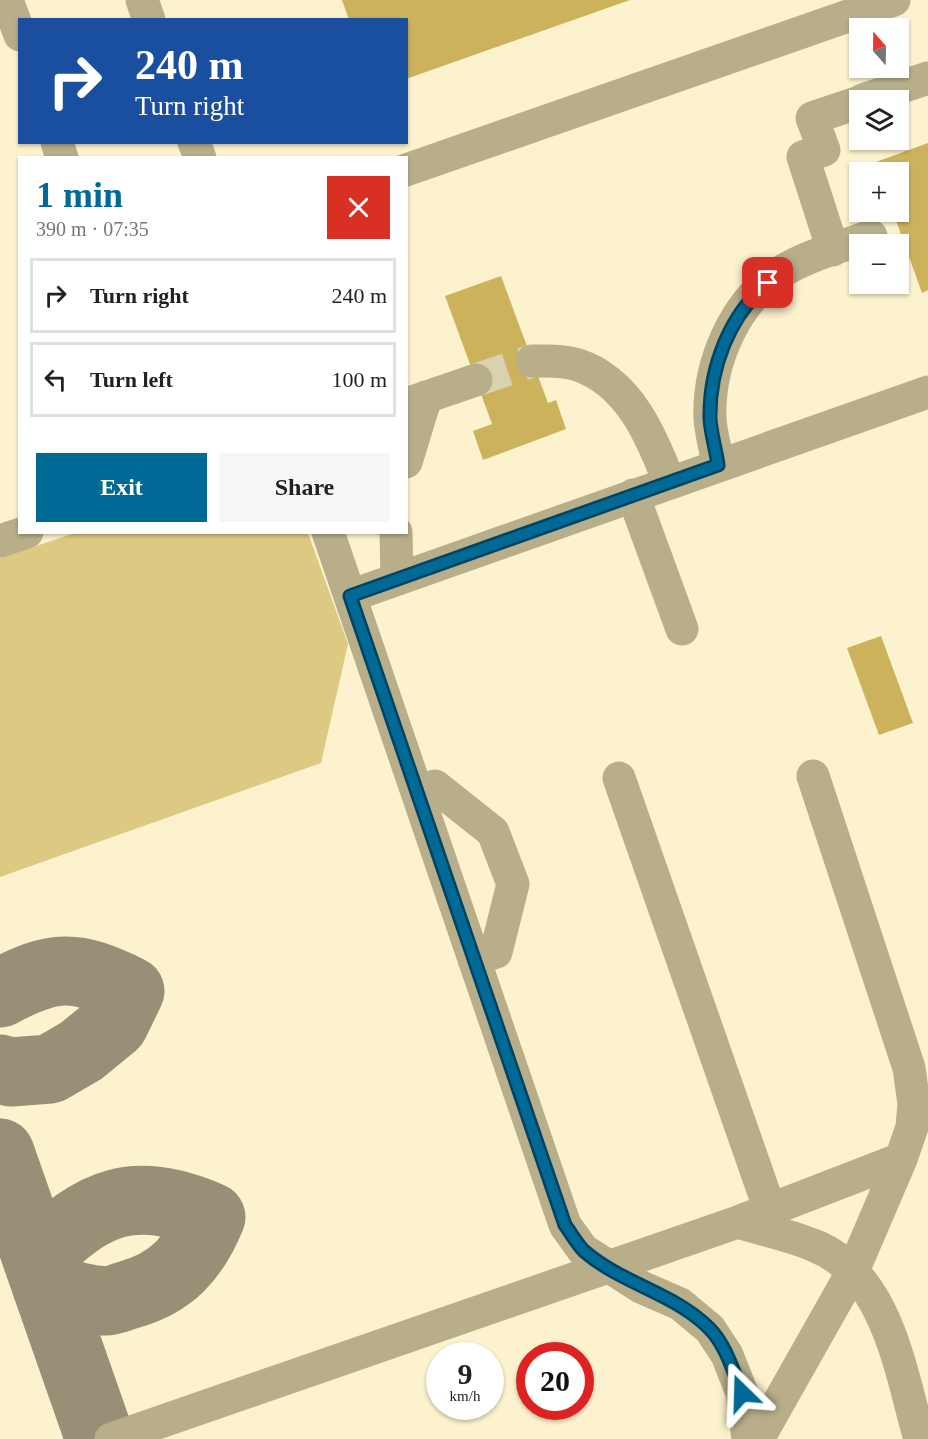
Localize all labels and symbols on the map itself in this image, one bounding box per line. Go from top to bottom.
north arrow [849,18,909,78]
pin [742,257,793,308]
speed limit sign: 20 [516,1342,594,1420]
position arrow [710,1361,774,1425]

